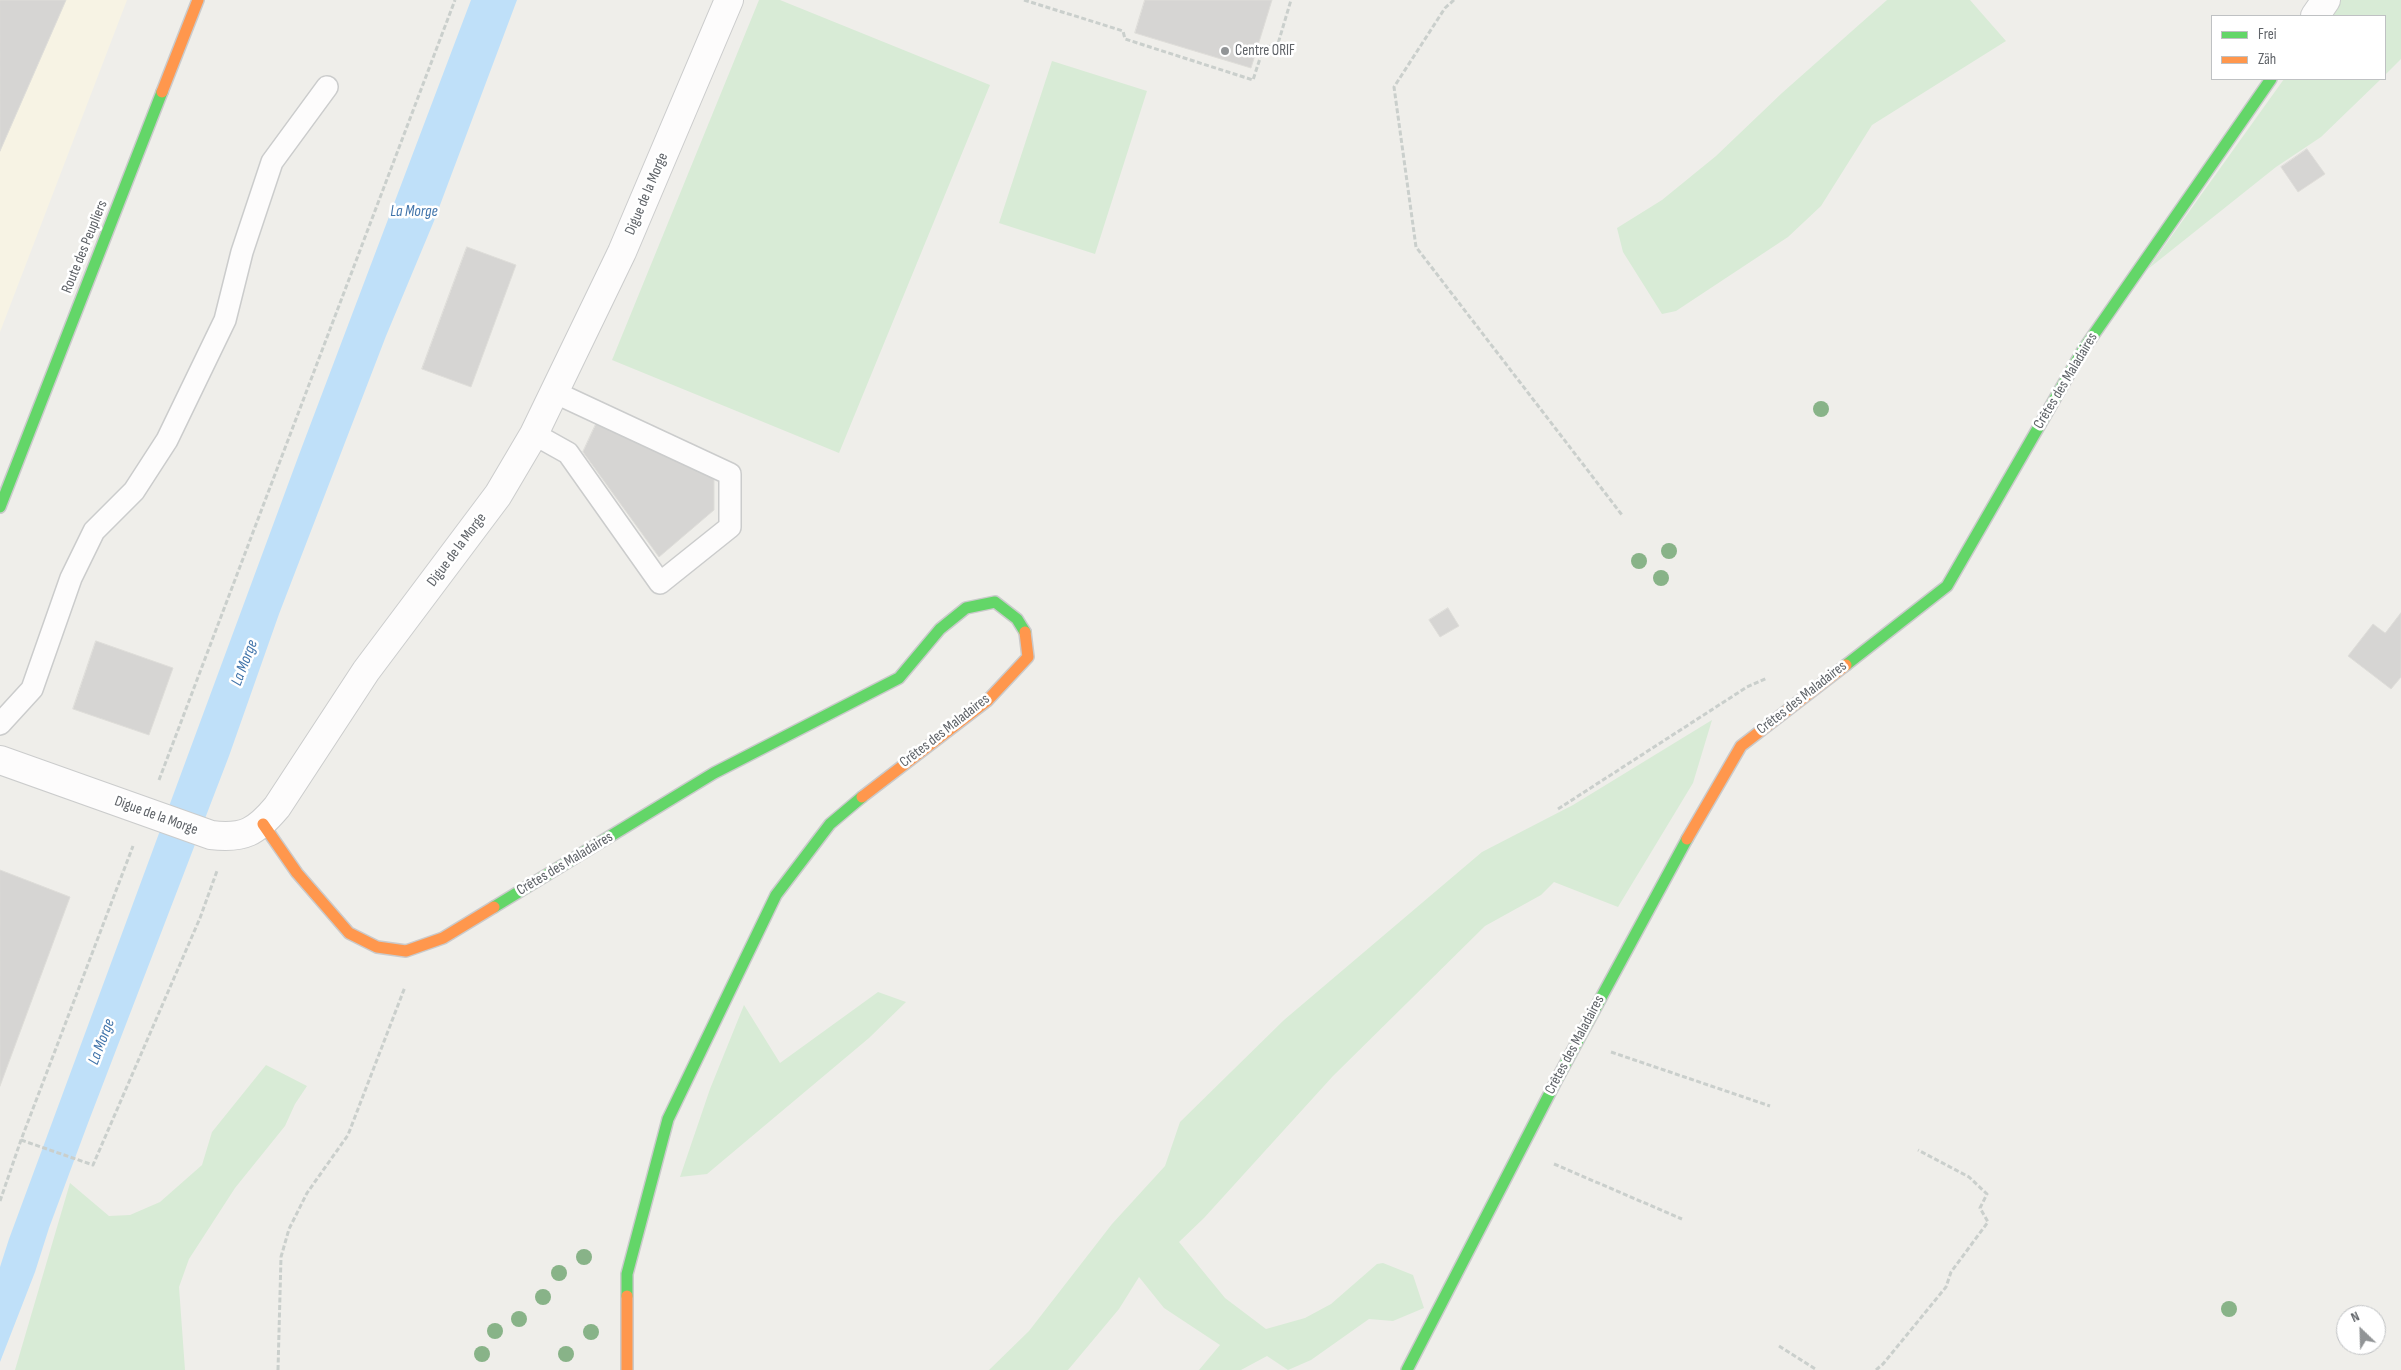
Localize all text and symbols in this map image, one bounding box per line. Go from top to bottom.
legend [2211,15,2386,80]
text: Frei [2258,25,2277,44]
place label: Centre ORIF [1235,42,1295,60]
marker: Centre ORIF [1219,45,1231,57]
text: Zäh [2258,50,2276,69]
street label: Digue de la Morge [622,150,672,238]
street label: Route des Peupliers [58,198,112,296]
water label: La Morge [390,202,438,222]
street label: Crêtes des Maladaires [2030,330,2102,432]
street label: Digue de la Morge [423,510,491,590]
water label: La Morge [228,637,262,689]
street label: Crêtes des Maladaires [1753,657,1851,739]
street label: Crêtes des Maladaires [896,690,994,772]
street label: Digue de la Morge [112,793,200,839]
street label: Crêtes des Maladaires [514,828,616,900]
street label: Crêtes des Maladaires [1541,993,1609,1097]
water label: La Morge [85,1016,119,1068]
north arrow [2336,1305,2386,1355]
text: N [2348,1307,2362,1326]

